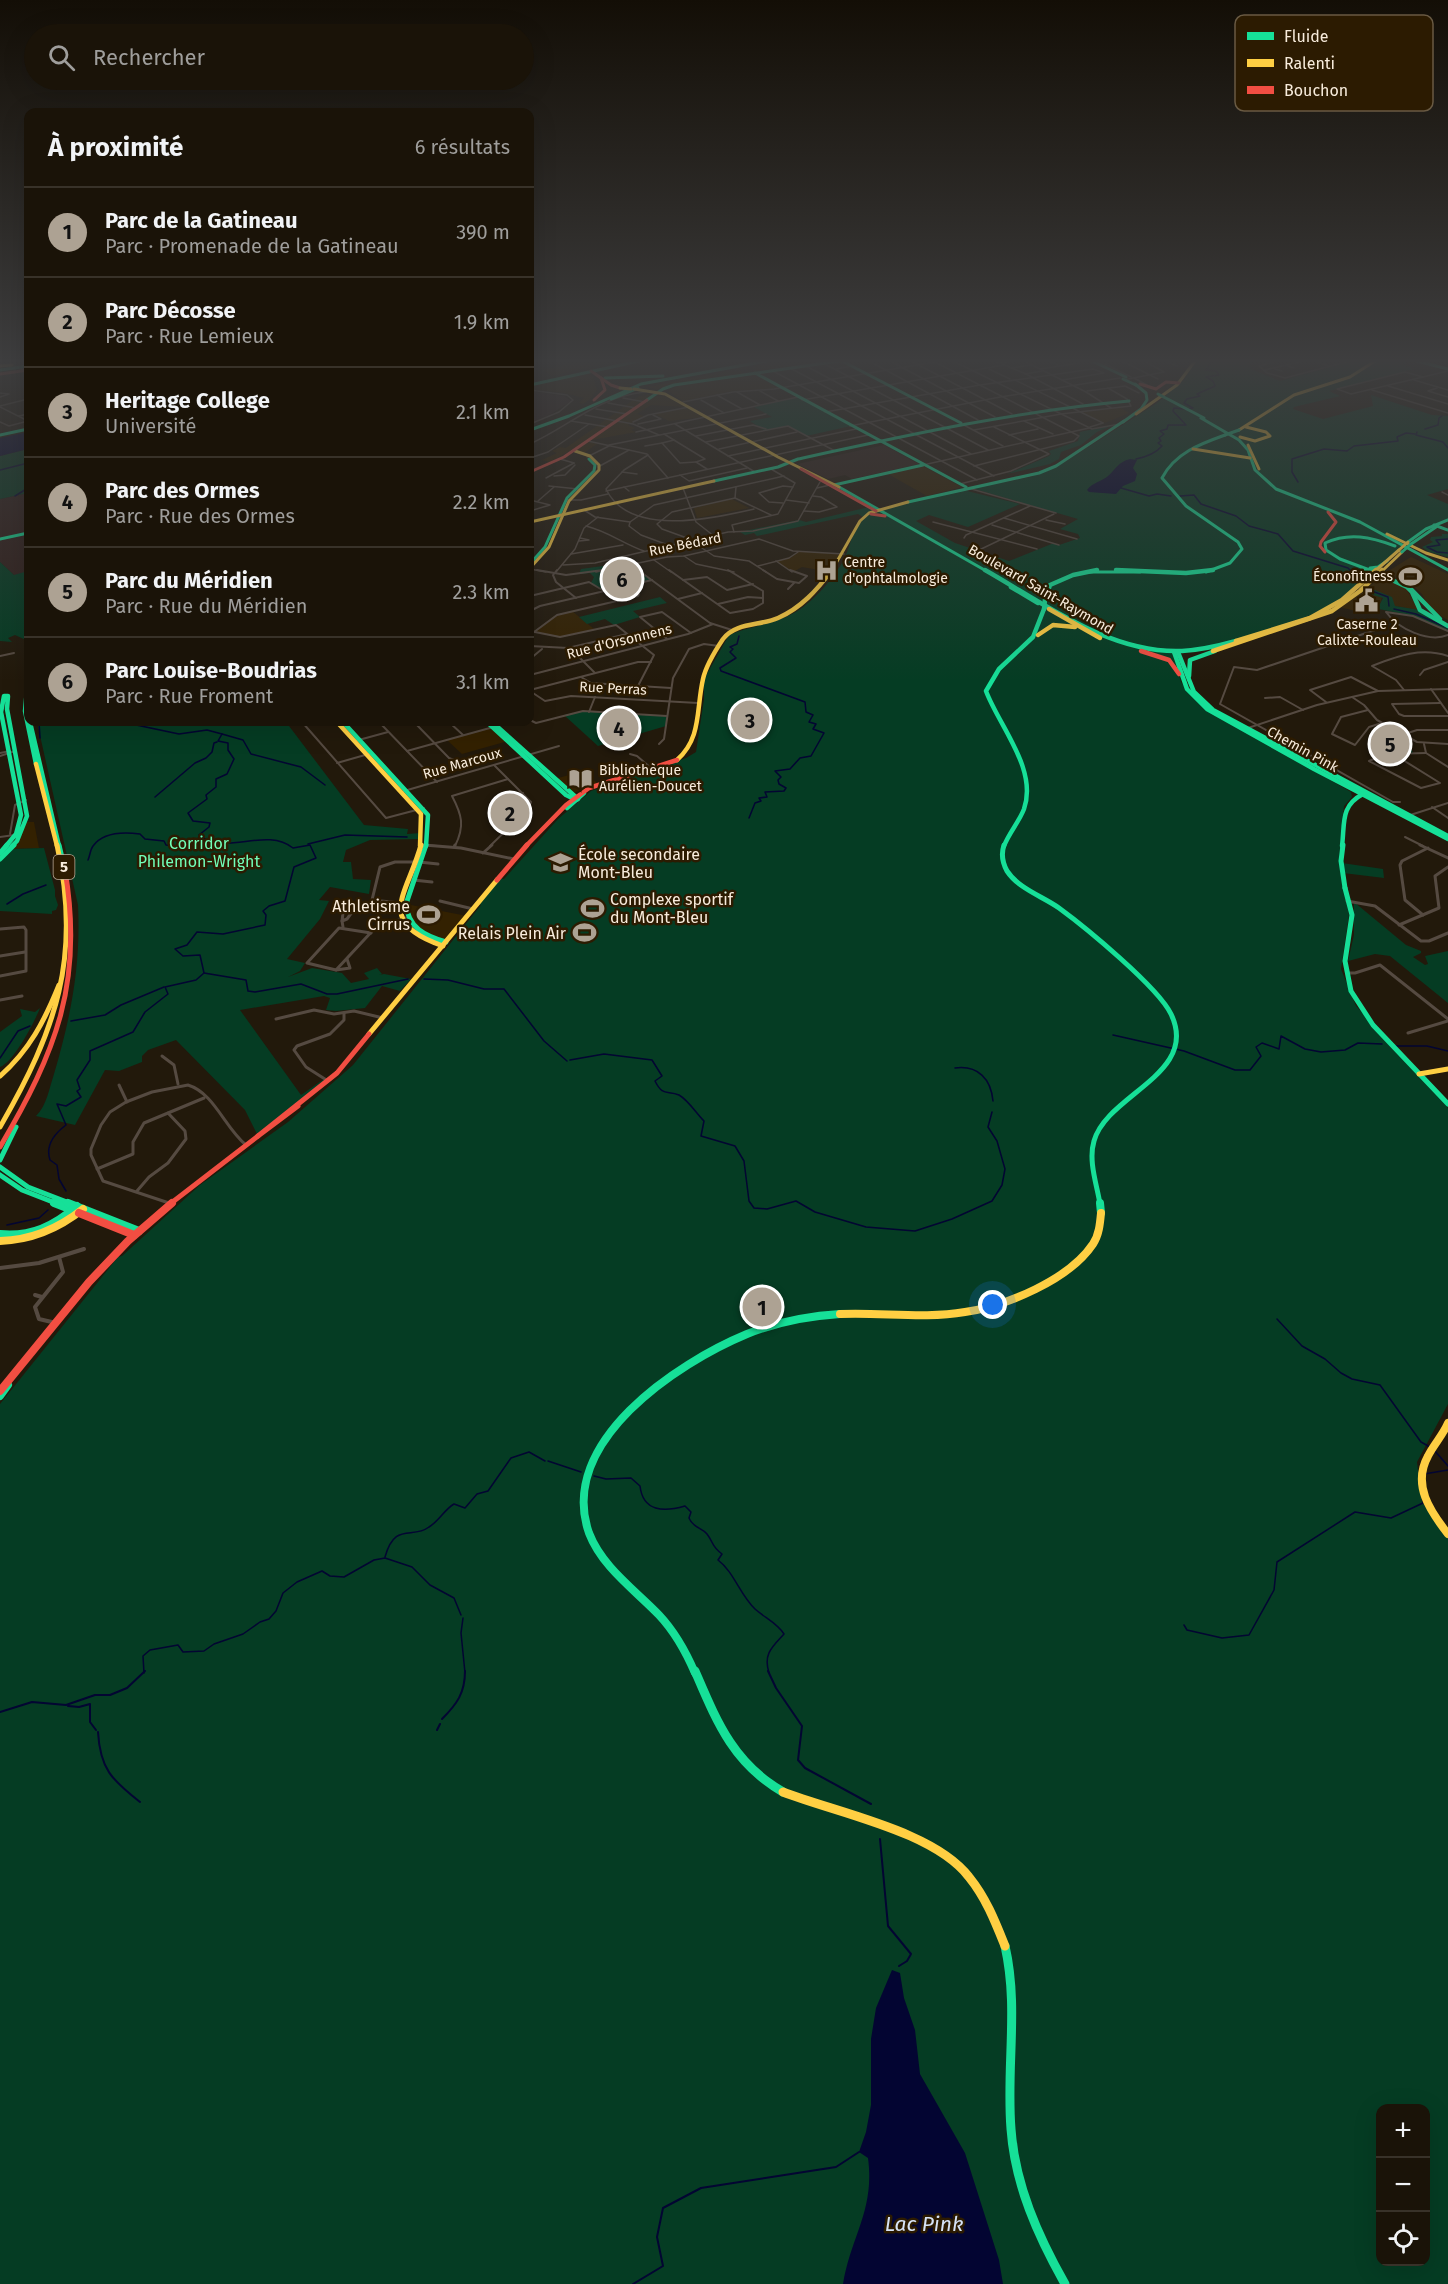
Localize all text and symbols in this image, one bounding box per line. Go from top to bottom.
legend [1235,15,1433,111]
search box [24,24,534,90]
text: Fluide [1284,27,1329,46]
icon: search [45,41,78,74]
text: Rechercher [93,44,205,71]
text: Ralenti [1284,54,1335,73]
text: Bouchon [1284,81,1348,100]
text: À proximité [48,132,183,163]
text: 6 résultats [415,135,510,159]
text: Parc de la Gatineau [105,207,297,234]
text: 1 [63,220,72,244]
text: 390 m [456,220,510,244]
text: Parc · Promenade de la Gatineau [105,234,399,258]
text: Parc Décosse [105,297,236,324]
text: 2 [62,310,73,334]
text: 1.9 km [454,310,510,334]
text: Parc · Rue Lemieux [105,324,274,348]
text: Heritage College [105,387,270,414]
text: 3 [62,400,73,424]
text: 2.1 km [456,400,510,424]
text: Université [105,414,196,438]
text: Parc des Ormes [105,477,260,504]
text: 4 [62,490,73,514]
text: 2.2 km [453,490,510,514]
text: Parc · Rue des Ormes [105,504,295,528]
street label: Rue Bédard [647,529,723,560]
street label: Boulevard Saint-Raymond [965,541,1116,638]
place label: Centre d'ophtalmologie [844,554,948,587]
pin: 6 [602,556,642,602]
hospital icon: Centre d'ophtalmologie [813,557,839,583]
sports icon: Éconofitness [1398,563,1424,589]
text: Parc du Méridien [105,567,273,594]
place label: Éconofitness [1313,567,1393,585]
text: 5 [62,580,73,604]
text: 2.3 km [452,580,510,604]
public building icon: Caserne 2 Calixte-Rouleau [1354,587,1380,613]
text: Parc · Rue du Méridien [105,594,307,618]
place label: Caserne 2 Calixte-Rouleau [1317,616,1417,649]
street label: Rue d'Orsonnens [565,620,674,663]
text: Parc Louise-Boudrias [105,657,317,684]
text: 6 [62,670,73,694]
text: 3.1 km [456,670,510,694]
street label: Rue Perras [579,678,648,699]
text: Parc · Rue Froment [105,684,273,708]
pin: 3 [730,698,770,742]
pin: 4 [600,706,638,750]
pin: 5 [1370,722,1410,766]
street label: Chemin Pink [1264,723,1342,776]
street label: Rue Marcoux [421,744,504,783]
place label: Bibliothèque Aurélien-Doucet [599,762,703,795]
library icon: Bibliothèque Aurélien-Doucet [568,765,594,791]
pin: 2 [490,790,530,836]
park label: Corridor Philemon-Wright [138,834,260,871]
place label: École secondaire Mont-Bleu [578,844,700,882]
school or university icon: École secondaire Mont-Bleu [547,850,573,876]
road number: 5 [54,855,74,879]
place label: Complexe sportif du Mont-Bleu [610,890,735,927]
sports icon: Complexe sportif du Mont-Bleu [579,895,605,921]
place label: Athletisme Cirrus [332,897,410,934]
sports icon: Athletisme Cirrus [415,902,441,928]
sports icon: Relais Plein Air [571,920,597,946]
place label: Relais Plein Air [458,924,567,943]
pin: 1 [742,1284,782,1330]
your location [978,1290,1007,1319]
map controls [1376,2104,1430,2266]
button: + [1376,2104,1430,2158]
button: − [1376,2158,1430,2212]
water label: Lac Pink [885,2211,963,2237]
button: locate [1376,2212,1430,2266]

